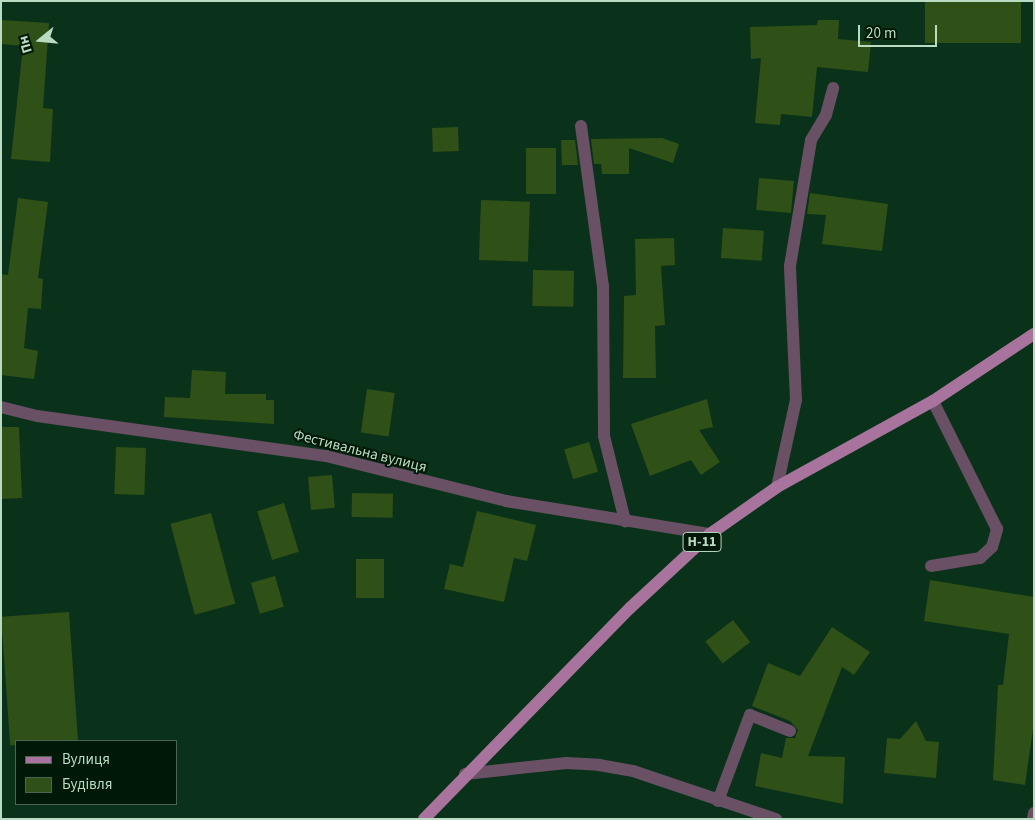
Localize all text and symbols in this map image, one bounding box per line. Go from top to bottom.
north arrow [15,15,65,65]
scale bar [860,15,939,47]
text: 20 m [866,23,896,44]
text: Пн [14,33,38,56]
street label: Фестивальна вулиця [291,426,429,476]
road number: Н-11 [682,530,722,554]
legend [15,740,178,805]
text: Вулиця [62,749,110,770]
text: Будівля [62,774,112,795]

